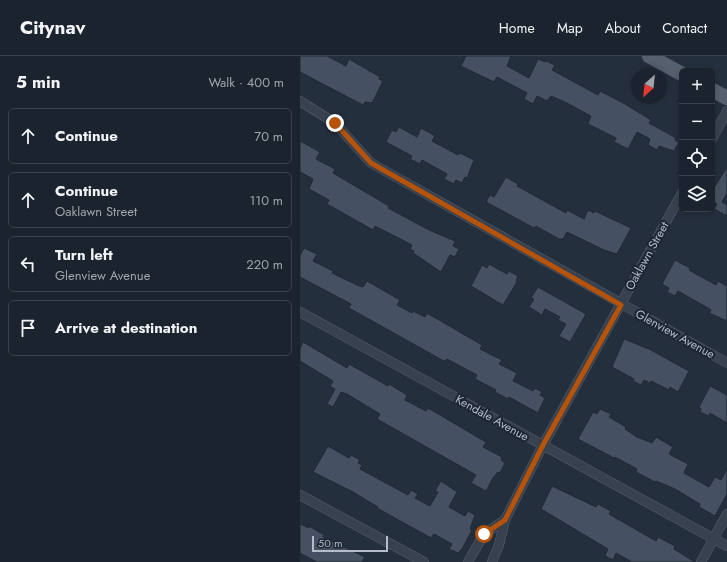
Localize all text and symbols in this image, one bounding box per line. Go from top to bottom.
text: Citynav [20,14,86,41]
text: Home [499,18,535,38]
text: Map [557,18,583,38]
text: About [605,18,640,38]
text: Contact [662,18,707,38]
north arrow [631,68,667,104]
map controls [679,68,715,212]
button: + [679,68,715,104]
text: 5 min [16,70,60,94]
text: Walk · 400 m [209,73,284,92]
button: − [679,104,715,140]
route end [326,114,344,132]
icon: ahead [17,125,39,147]
text: Continue [55,125,118,147]
text: 70 m [254,127,283,146]
button: locate [679,140,715,176]
button: layers [679,176,715,212]
text: Continue [55,180,118,202]
icon: ahead [17,189,39,211]
text: 110 m [249,191,283,210]
text: Oaklawn Street [55,202,137,221]
street label: Oaklawn Street [621,218,673,293]
text: Turn left [55,244,113,266]
icon: left [17,253,39,275]
text: 220 m [246,255,283,274]
text: Glenview Avenue [55,266,150,285]
street label: Glenview Avenue [632,305,718,363]
icon: arrive [17,317,39,339]
text: Arrive at destination [55,317,197,339]
street label: Kendale Avenue [452,390,532,446]
route start [475,525,493,543]
scale bar [312,534,388,553]
text: 50 m [318,535,343,551]

